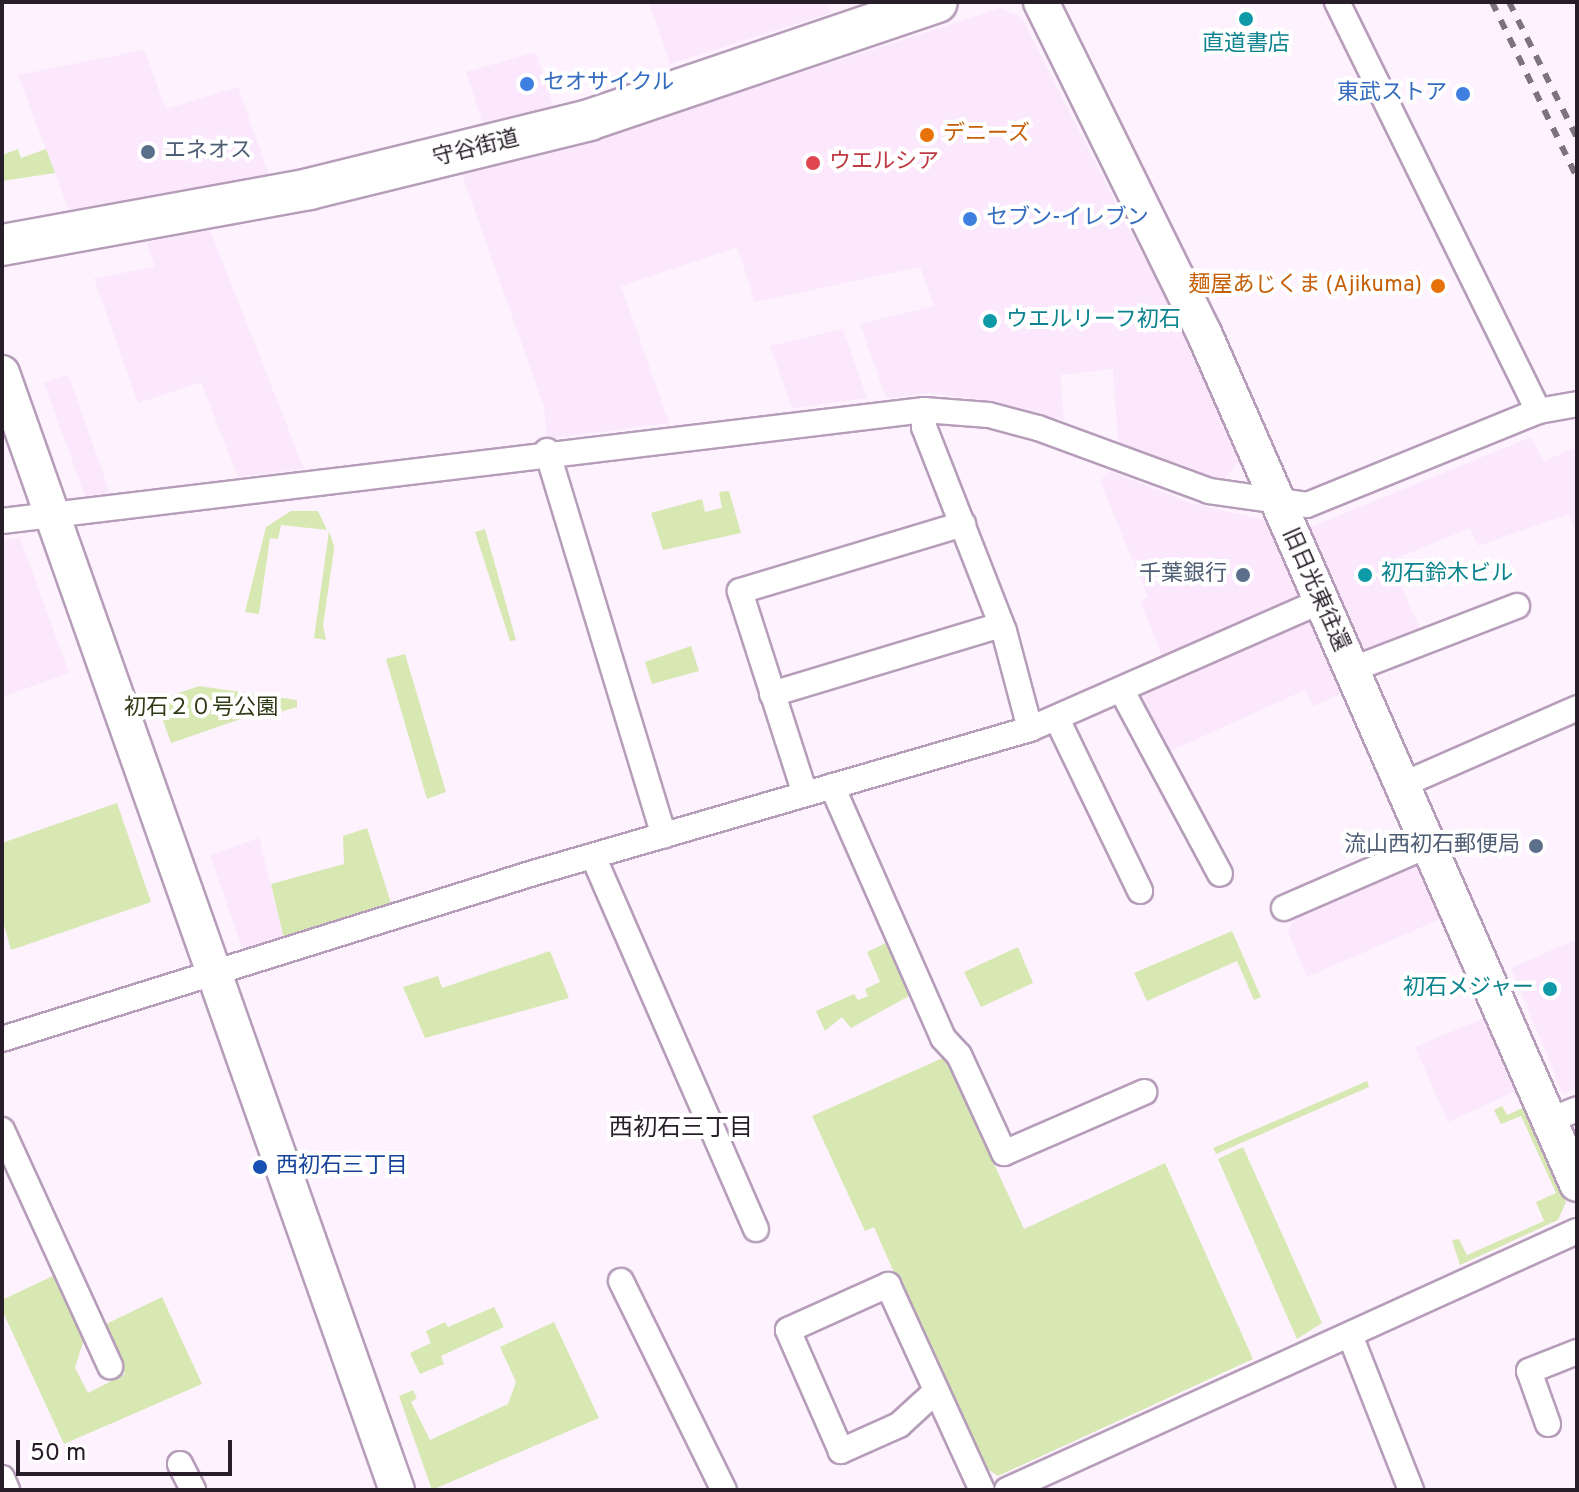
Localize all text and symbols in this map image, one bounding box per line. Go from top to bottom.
marker: 直道書店 [1237,10,1255,28]
place label: 直道書店 [1202,32,1290,58]
place label: セオサイクル [543,71,675,97]
marker: セオサイクル [518,75,536,93]
place label: 東武ストア [1337,81,1447,107]
marker: 東武ストア [1454,85,1472,103]
place label: デニーズ [943,122,1031,148]
street label: 守谷街道 [430,126,522,172]
marker: デニーズ [918,126,936,144]
place label: エネオス [164,139,252,165]
marker: エネオス [139,143,157,161]
place label: ウエルシア [829,150,939,176]
marker: ウエルシア [804,154,822,172]
place label: セブン-イレブン [986,206,1149,232]
marker: セブン-イレブン [961,210,979,228]
place label: 麺屋あじくま (Ajikuma) [1189,273,1422,299]
marker: 麺屋あじくま (Ajikuma) [1429,277,1447,295]
place label: ウエルリーフ初石 [1006,308,1182,334]
marker: ウエルリーフ初石 [981,312,999,330]
street label: 旧日光東往還 [1276,524,1354,656]
place label: 千葉銀行 [1139,562,1227,588]
place label: 初石鈴木ビル [1381,562,1513,588]
marker: 千葉銀行 [1234,566,1252,584]
marker: 初石鈴木ビル [1356,566,1374,584]
park label: 初石２０号公園 [124,696,278,722]
place label: 流山西初石郵便局 [1344,833,1520,859]
marker: 流山西初石郵便局 [1527,837,1545,855]
place label: 初石メジャー [1402,976,1534,1002]
marker: 初石メジャー [1541,980,1559,998]
district label: 西初石三丁目 [609,1116,753,1144]
place label: 西初石三丁目 [276,1154,408,1180]
marker: 西初石三丁目 [251,1158,269,1176]
scale bar [20,1424,236,1474]
text: 50 m [30,1439,86,1469]

